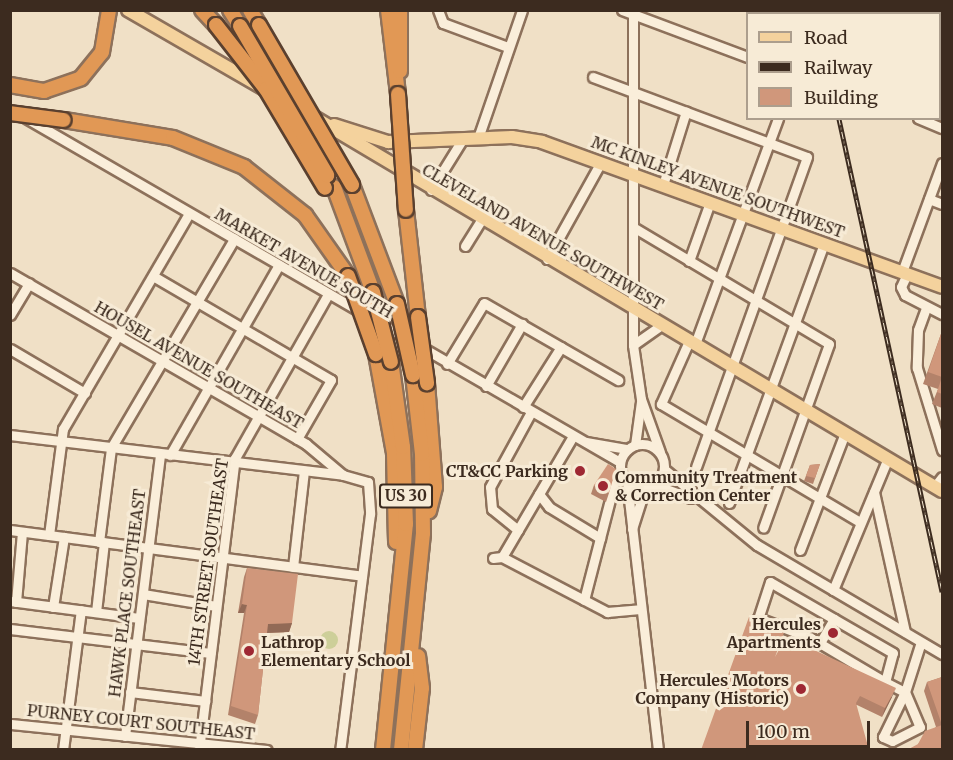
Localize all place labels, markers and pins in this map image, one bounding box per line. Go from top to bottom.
place label: CT&CC Parking [446,461,568,481]
marker: CT&CC Parking [573,464,587,478]
place label: Community Treatment & Correction Center [615,467,797,505]
marker: Community Treatment & Correction Center [596,479,610,493]
place label: Hercules Apartments [727,614,821,652]
marker: Hercules Apartments [826,626,840,640]
place label: Lathrop Elementary School [261,632,410,670]
marker: Lathrop Elementary School [242,644,256,658]
place label: Hercules Motors Company (Historic) [635,670,789,708]
marker: Hercules Motors Company (Historic) [794,682,808,696]

